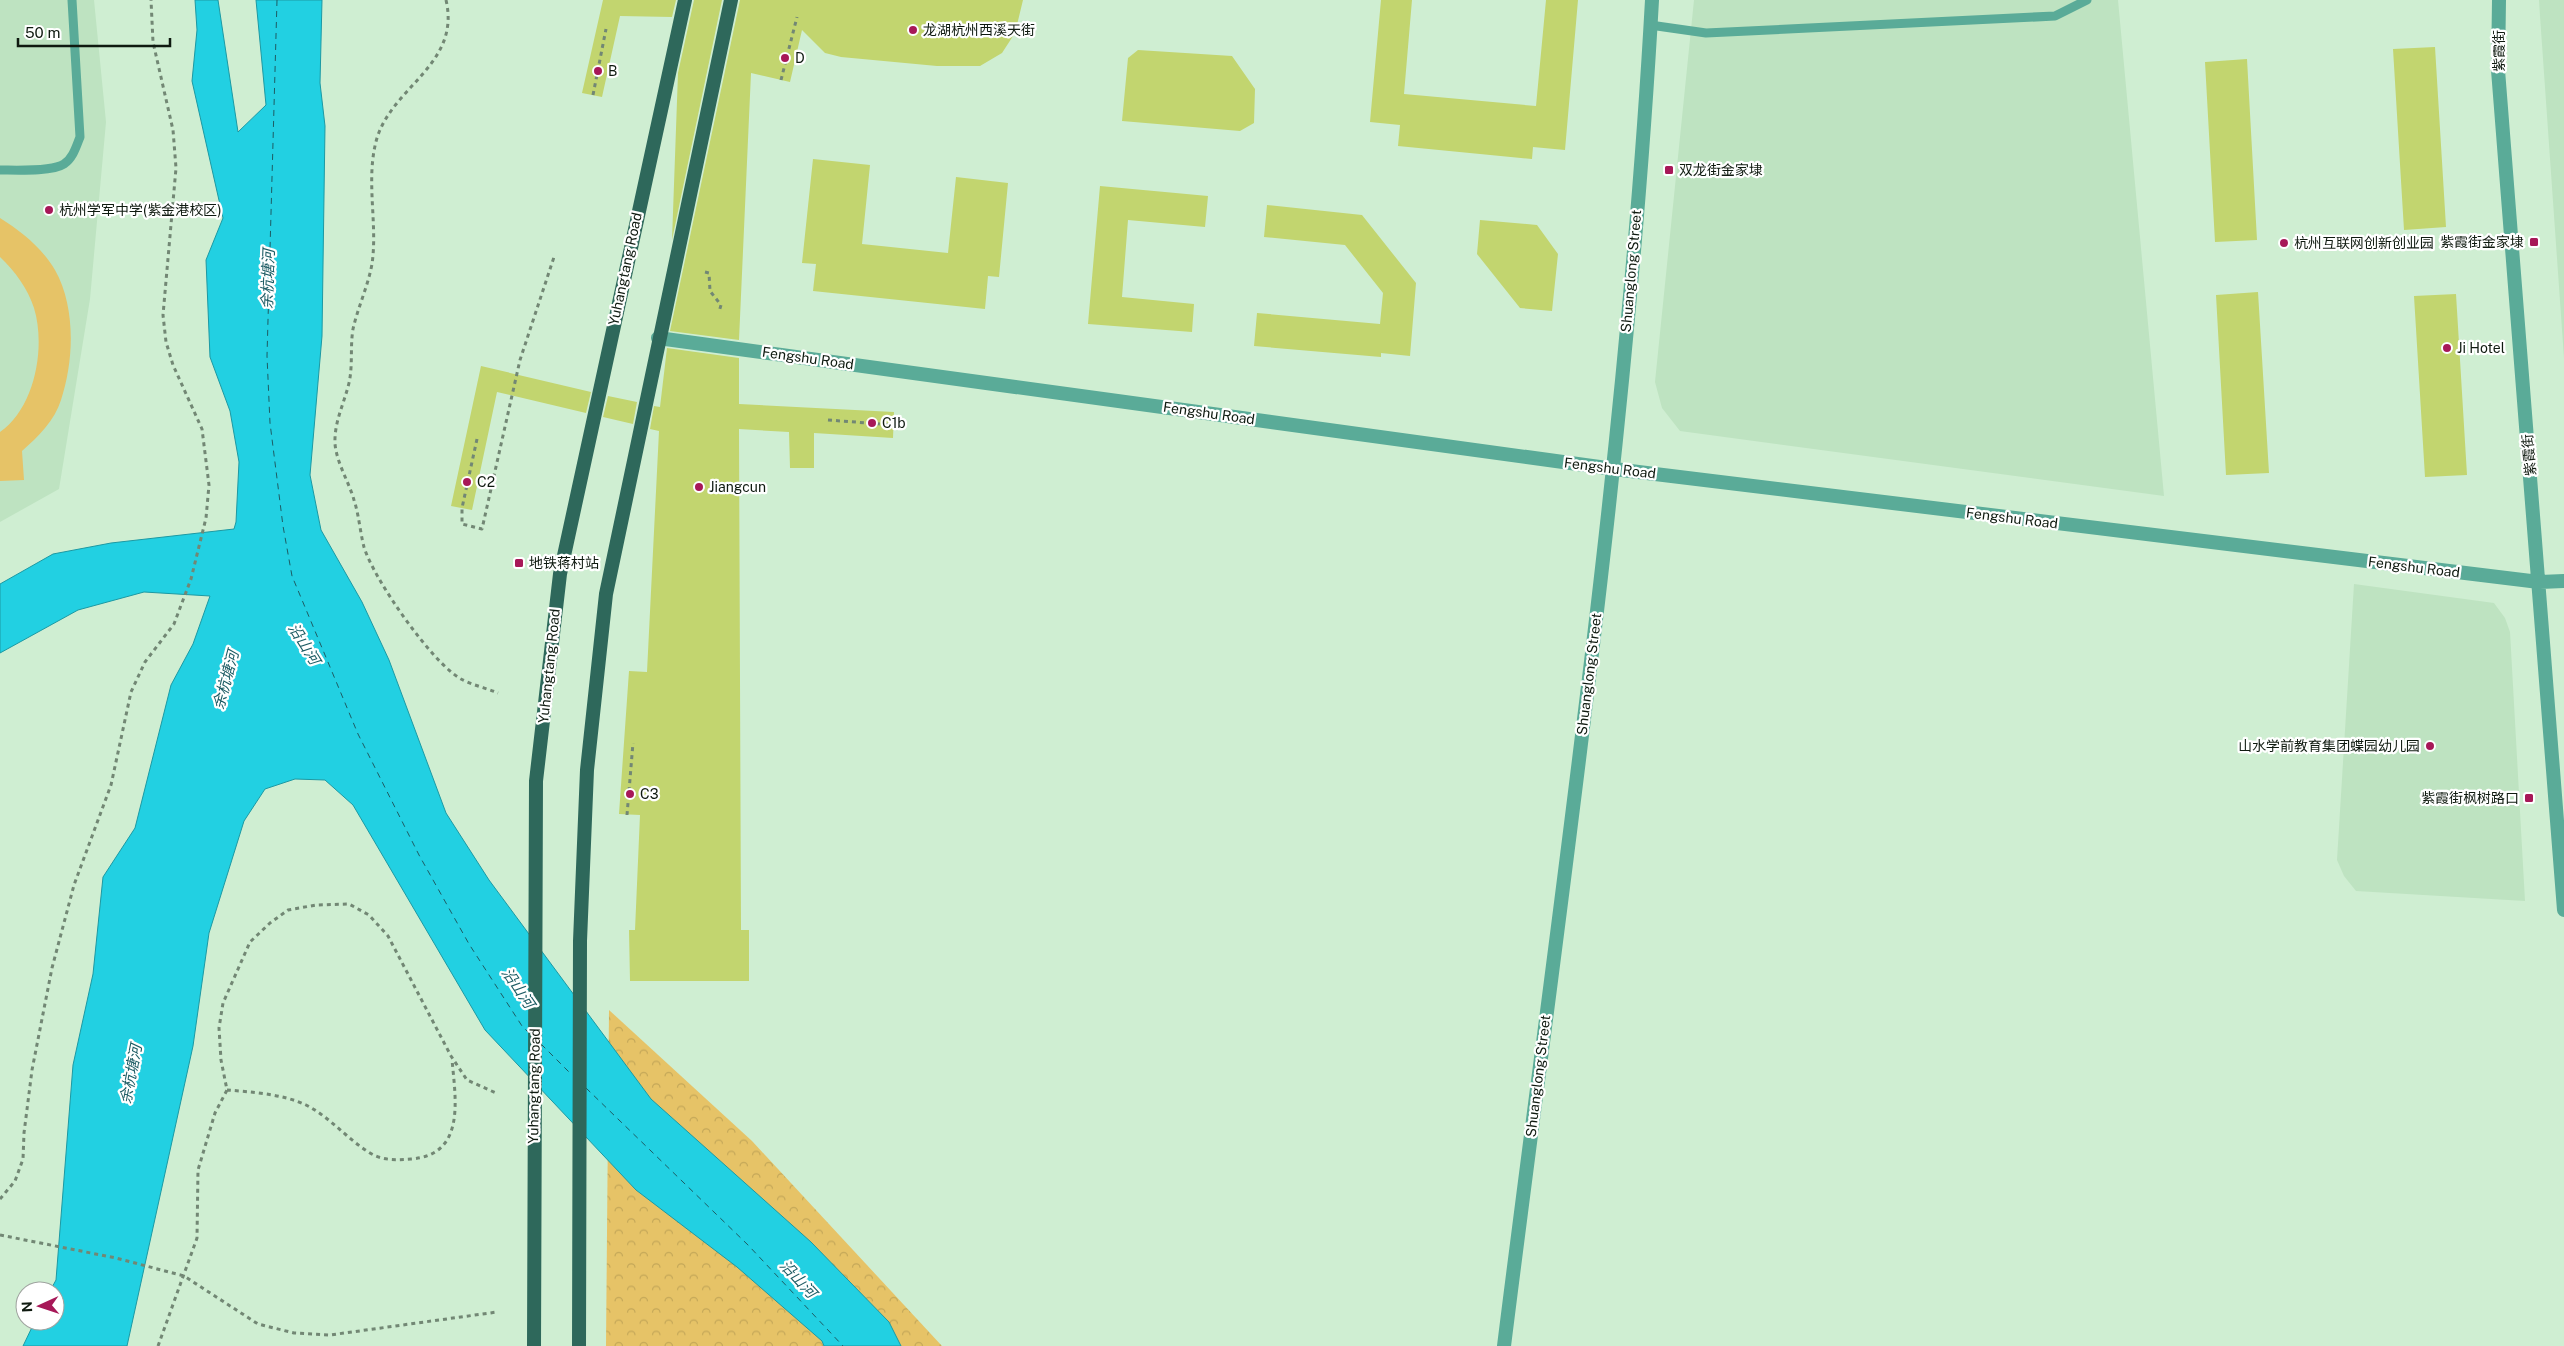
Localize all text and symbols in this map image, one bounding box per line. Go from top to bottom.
scale bar [18,15,170,47]
place label: 龙湖杭州西溪天街 [923,22,1035,38]
text: 50 m [25,24,60,41]
marker: 龙湖杭州西溪天街 [907,24,919,36]
street label: 紫霞街 [2491,30,2507,72]
place label: D [795,50,805,66]
marker: D [779,52,791,64]
place label: B [608,63,617,79]
marker: B [592,65,604,77]
place label: 双龙街金家埭 [1679,162,1763,178]
marker: 双龙街金家埭 [1663,164,1675,176]
place label: 杭州学军中学(紫金港校区) [59,202,222,218]
marker: 杭州学军中学(紫金港校区) [43,204,55,216]
street label: Shuanglong Street [1618,209,1644,333]
street label: Yuhangtang Road [605,211,645,327]
place label: 紫霞街金家埭 [2440,234,2524,250]
place label: 杭州互联网创新创业园 [2294,235,2434,251]
marker: 紫霞街金家埭 [2528,236,2540,248]
marker: 杭州互联网创新创业园 [2278,237,2290,249]
water label: 余杭塘河 [258,246,277,309]
place label: Ji Hotel [2457,340,2505,356]
marker: Ji Hotel [2441,342,2453,354]
street label: Fengshu Road [761,344,855,372]
street label: Fengshu Road [1162,399,1256,427]
place label: C1b [882,415,906,431]
marker: C1b [866,417,878,429]
street label: 紫霞街 [2519,433,2539,477]
street label: Fengshu Road [1563,454,1657,482]
place label: C2 [477,474,495,490]
marker: C2 [461,476,473,488]
place label: Jiangcun [709,479,766,495]
marker: Jiangcun [693,481,705,493]
street label: Fengshu Road [1965,504,2059,532]
street label: Fengshu Road [2367,553,2461,581]
place label: 地铁蒋村站 [529,555,599,571]
marker: 地铁蒋村站 [513,557,525,569]
street label: Yuhangtang Road [535,608,563,724]
street label: Shuanglong Street [1574,612,1604,736]
water label: 沿山河 [285,620,325,670]
water label: 余杭塘河 [210,646,242,711]
place label: 山水学前教育集团蝶园幼儿园 [2238,738,2420,754]
marker: 山水学前教育集团蝶园幼儿园 [2424,740,2436,752]
place label: C3 [640,786,659,802]
marker: C3 [624,788,636,800]
place label: 紫霞街枫树路口 [2421,790,2519,806]
marker: 紫霞街枫树路口 [2523,792,2535,804]
water label: 沿山河 [499,964,540,1014]
street label: Shuanglong Street [1523,1014,1553,1138]
street label: Yuhangtang Road [525,1028,543,1144]
water label: 余杭塘河 [116,1040,145,1105]
water label: 沿山河 [777,1256,822,1303]
north arrow [15,1281,65,1331]
text: N [19,1301,35,1313]

